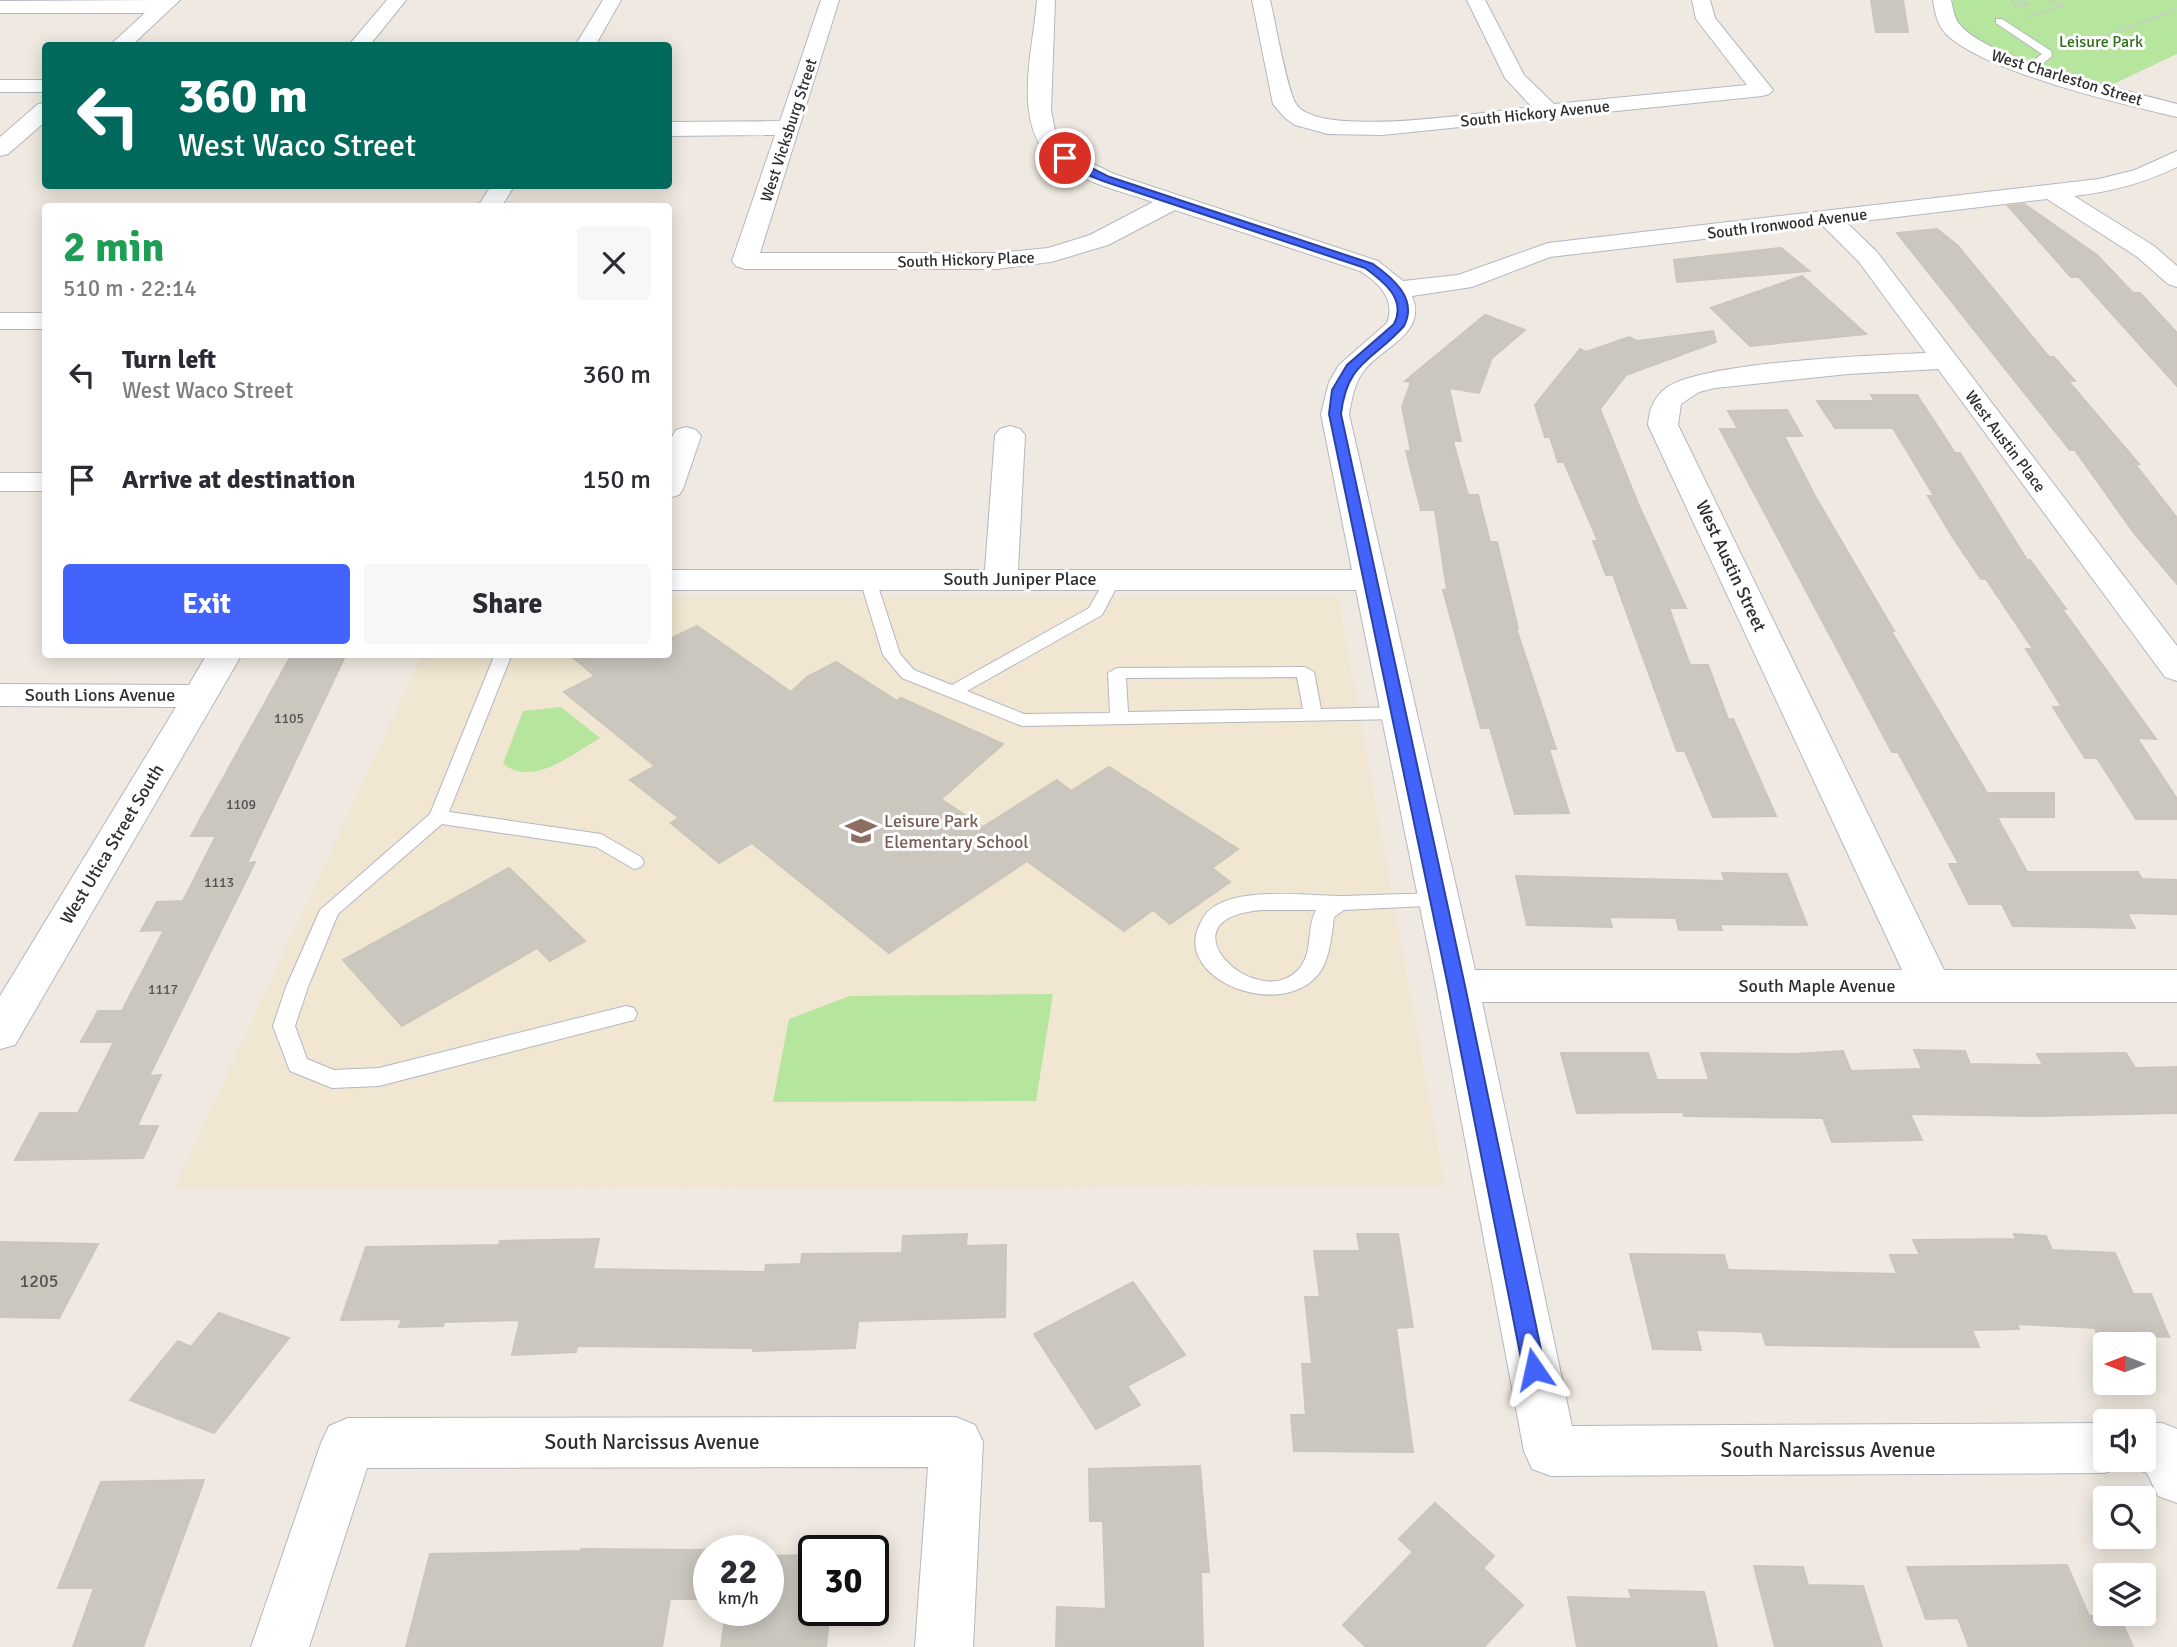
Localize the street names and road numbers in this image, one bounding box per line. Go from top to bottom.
street label: West Charleston Street [1989,45,2145,111]
street label: West Vicksburg Street [756,56,822,205]
street label: South Hickory Avenue [1460,96,1611,132]
street label: South Ironwood Avenue [1706,204,1868,244]
street label: South Hickory Place [897,248,1035,272]
street label: West Austin Place [1960,387,2050,496]
street label: West Austin Street [1691,497,1771,635]
street label: South Juniper Place [944,568,1097,590]
street label: South Lions Avenue [25,684,175,706]
street label: West Utica Street South [55,760,169,928]
street label: South Maple Avenue [1739,975,1895,997]
street label: South Narcissus Avenue [545,1429,759,1455]
street label: South Narcissus Avenue [1721,1437,1935,1463]

